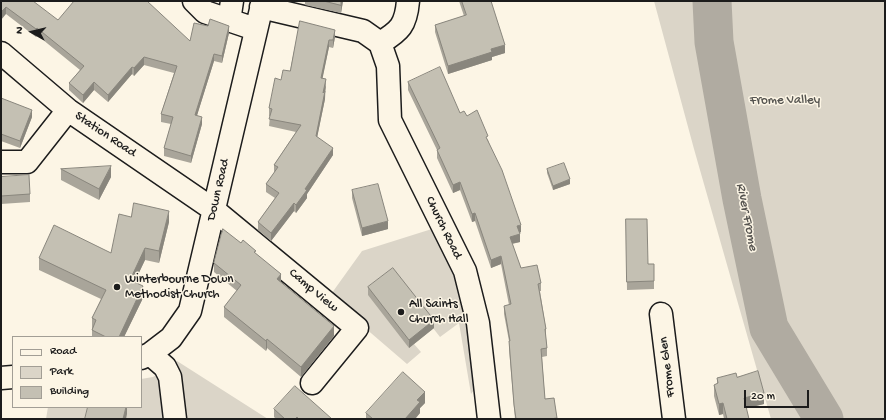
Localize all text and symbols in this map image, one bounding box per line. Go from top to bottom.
north arrow [12,12,52,52]
text: N [14,26,27,35]
park label: Frome Valley [750,93,820,109]
street label: Station Road [71,109,139,161]
street label: Down Road [204,158,234,222]
water label: River Frome [731,182,761,252]
street label: Church Road [421,194,465,262]
street label: Camp View [285,266,341,316]
place label: Winterbourne Down Methodist Church [125,272,233,303]
marker: Winterbourne Down Methodist Church [112,282,122,292]
place label: All Saints Church Hall [409,297,469,328]
marker: All Saints Church Hall [396,307,406,317]
legend [12,336,142,408]
street label: Frome Glen [657,336,679,398]
text: Road [50,345,76,359]
text: Park [50,365,73,379]
scale bar [746,382,811,408]
text: Building [50,385,89,399]
text: 20 m [751,390,775,404]

